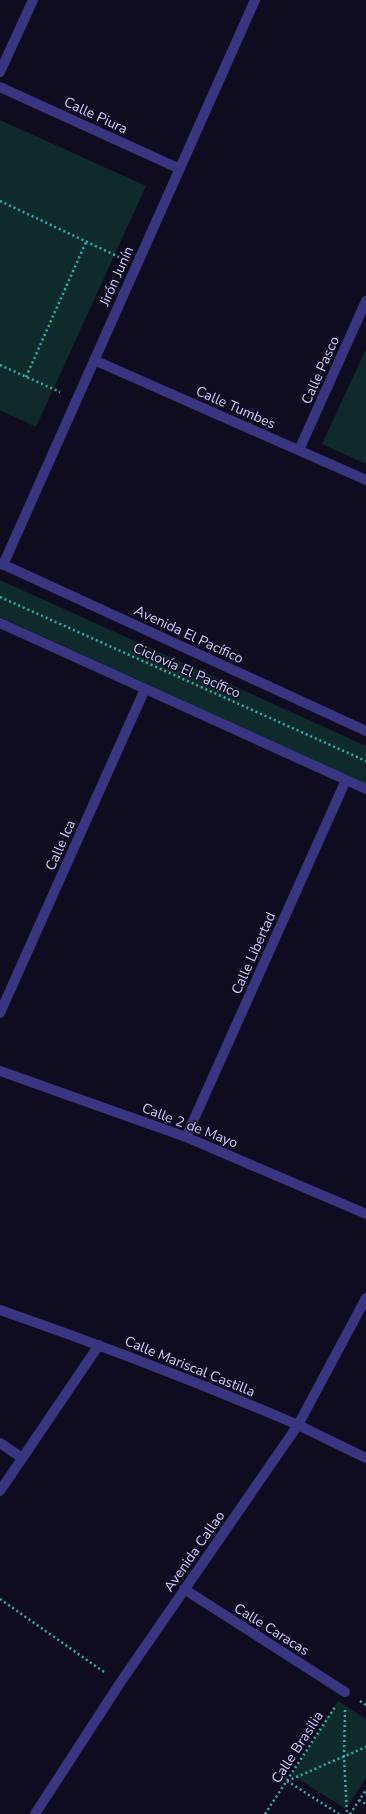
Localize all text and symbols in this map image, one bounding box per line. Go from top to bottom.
street label: Calle Piura [61,92,131,138]
street label: Jirón Junín [94,243,138,310]
street label: Calle Pasco [297,333,344,407]
street label: Calle Tumbes [193,381,279,434]
street label: Avenida El Pacífico [131,601,247,668]
street label: Ciclovía El Pacífico [130,638,244,703]
street label: Calle Ica [41,817,80,873]
street label: Calle Libertad [227,909,280,997]
street label: Calle 2 de Mayo [139,1098,241,1153]
street label: Calle Mariscal Castilla [122,1332,258,1401]
street label: Avenida Callao [159,1507,230,1596]
street label: Calle Caracas [230,1599,313,1660]
street label: Calle Brasilia [267,1708,328,1787]

